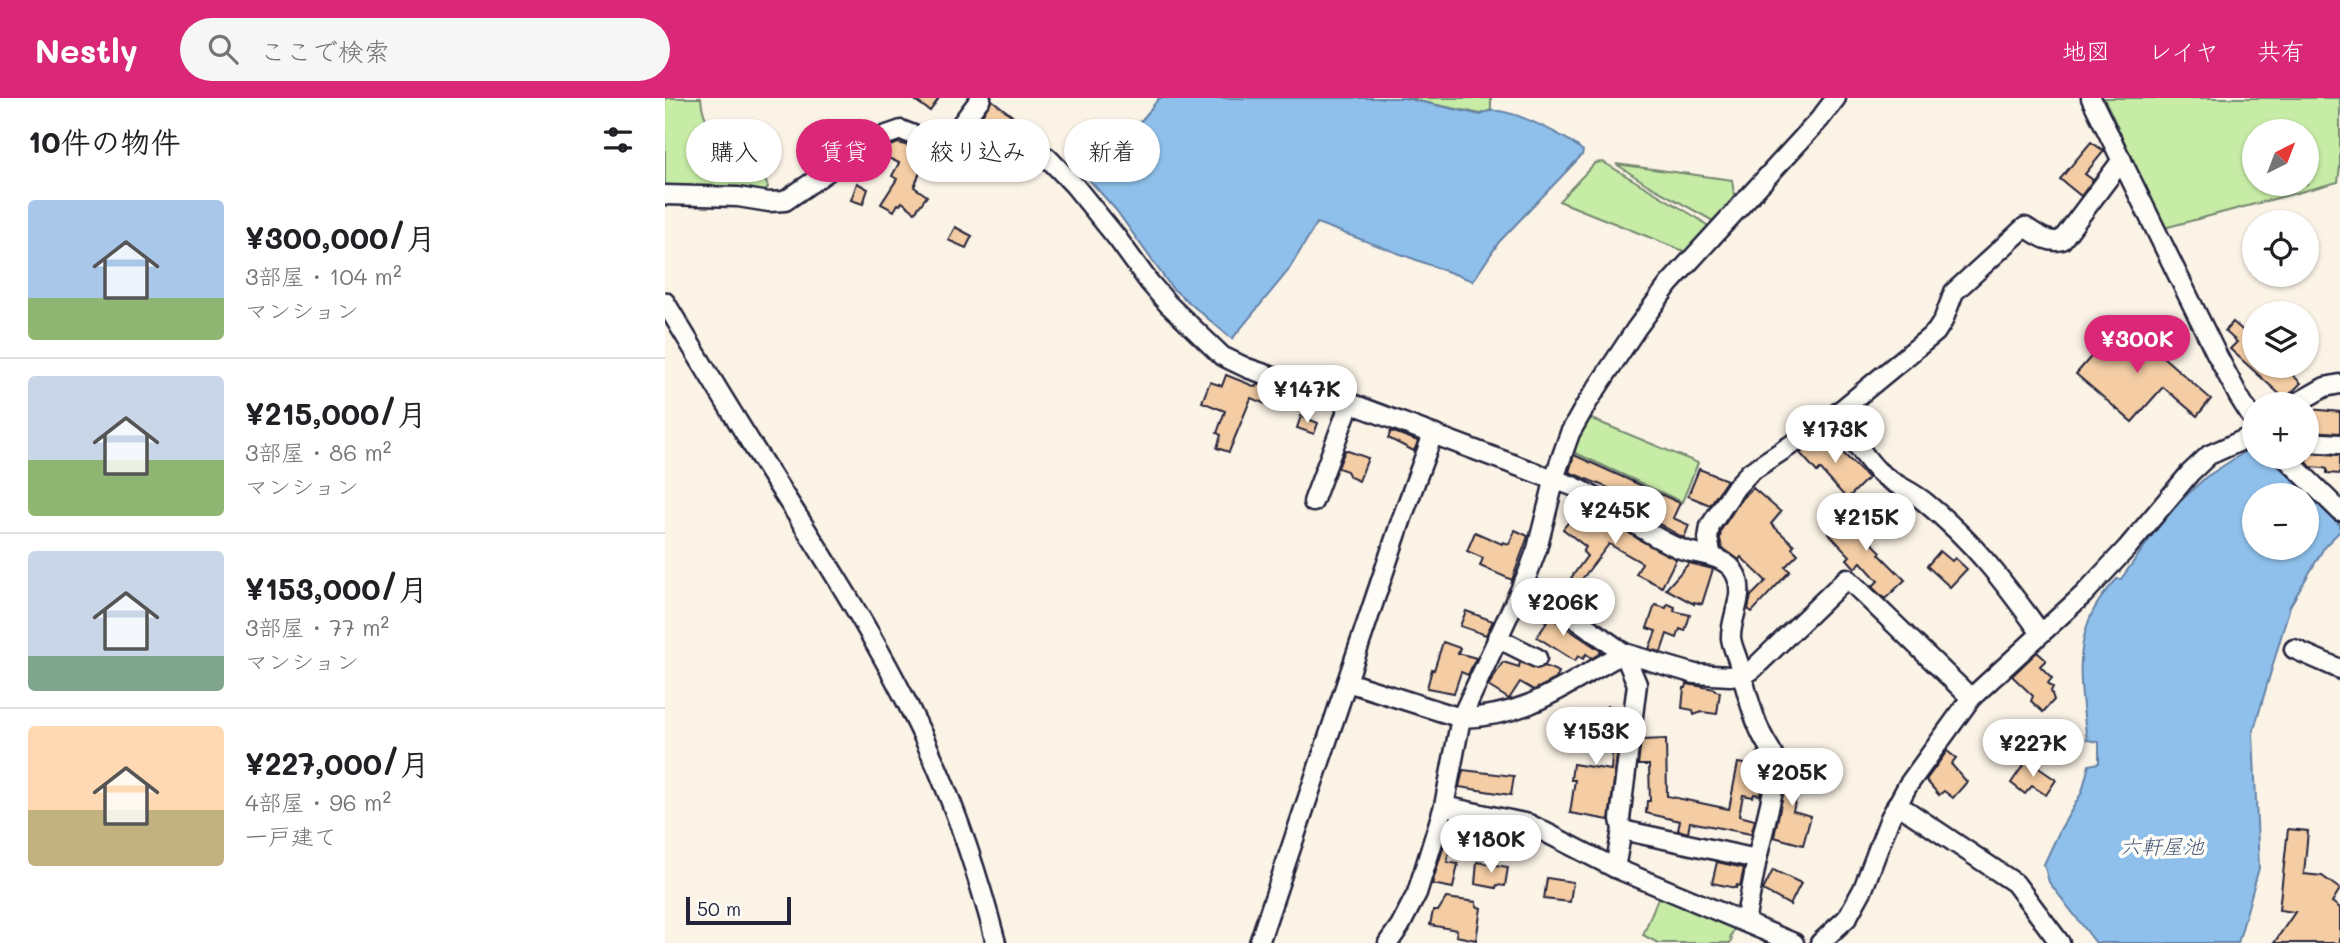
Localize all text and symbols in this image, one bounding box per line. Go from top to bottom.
search box [180,18,670,81]
text: Nestly [35,28,138,71]
icon: search [204,30,242,68]
text: ここで検索 [260,34,390,68]
text: 地図 [2062,35,2110,66]
text: レイヤ [2148,35,2219,66]
text: 共有 [2257,35,2305,66]
chip: 購入 [686,119,782,182]
chip: 賃貸 [796,119,892,182]
chip: 絞り込み [906,119,1050,182]
chip: 新着 [1064,119,1160,182]
north arrow [2242,119,2319,196]
map controls [2242,119,2319,560]
text: 10件の物件 [28,121,181,161]
icon: filters [599,121,637,159]
button: locate [2242,210,2319,287]
text: ¥300,000/月 [245,217,436,257]
icon: home [84,228,168,312]
text: 3部屋 · 104 m² [245,261,402,291]
text: マンション [245,295,359,325]
button: layers [2242,301,2319,378]
pin: ¥300K [2088,316,2186,375]
text: ¥300K [2100,323,2174,353]
pin: ¥147K [1258,366,1356,425]
text: ¥147K [1273,373,1341,403]
button: + [2242,392,2319,469]
text: ¥215,000/月 [245,393,427,433]
icon: home [84,404,168,488]
pin: ¥173K [1786,406,1884,465]
text: ¥173K [1802,413,1869,443]
text: 3部屋 · 86 m² [245,437,391,467]
text: マンション [245,471,359,501]
button: − [2242,483,2319,560]
pin: ¥245K [1566,486,1664,546]
text: ¥245K [1579,494,1651,524]
pin: ¥215K [1817,494,1915,553]
text: ¥215K [1833,501,1899,531]
text: ¥153,000/月 [245,568,428,608]
pin: ¥206K [1514,578,1612,638]
icon: home [84,579,168,663]
text: ¥206K [1527,586,1599,616]
text: 3部屋 · 77 m² [245,612,389,642]
text: マンション [245,646,359,676]
pin: ¥153K [1547,708,1645,767]
text: ¥153K [1562,715,1630,745]
pin: ¥227K [1984,720,2082,779]
text: ¥227K [1999,727,2067,757]
text: ¥227,000/月 [245,743,430,783]
pin: ¥205K [1743,748,1841,808]
icon: home [84,754,168,838]
text: ¥205K [1756,756,1828,786]
text: 4部屋 · 96 m² [245,787,391,817]
pin: ¥180K [1442,816,1540,875]
text: 一戸建て [245,821,337,851]
text: ¥180K [1456,823,1526,853]
water label: 六軒屋池 [2120,832,2205,859]
scale bar [686,894,791,926]
text: 50 m [697,896,741,921]

